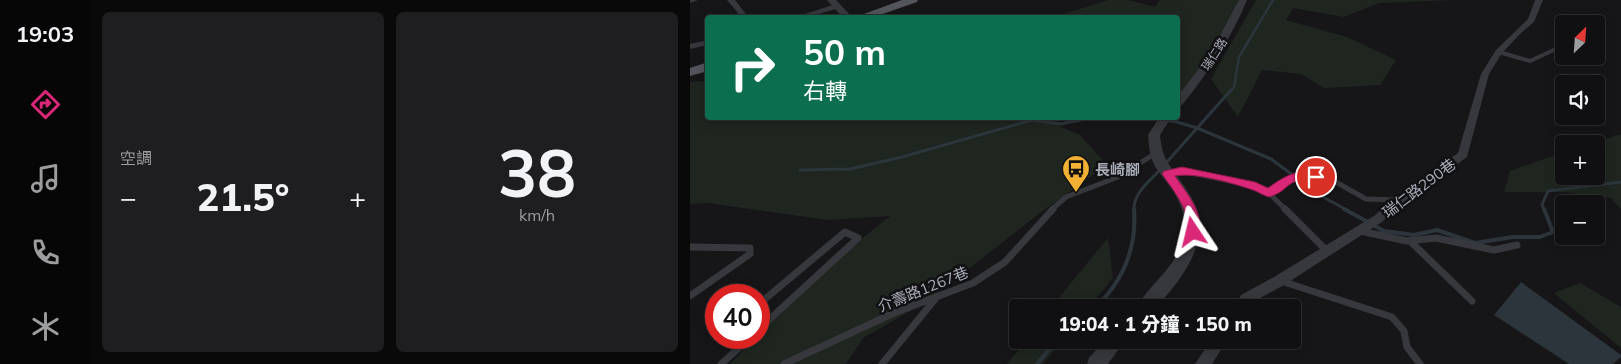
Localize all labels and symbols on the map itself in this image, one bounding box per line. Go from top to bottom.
north arrow [1555,15,1605,65]
street label: 瑞仁路 [1198,35,1230,73]
bus stop icon: 長崎腳 [1061,154,1091,193]
street label: 瑞仁路290巷 [1379,154,1459,222]
pin [1295,156,1337,198]
place label: 長崎腳 [1095,160,1140,179]
position arrow [1166,205,1218,257]
street label: 介壽路1267巷 [875,262,971,316]
speed limit sign: 40 [705,284,770,349]

